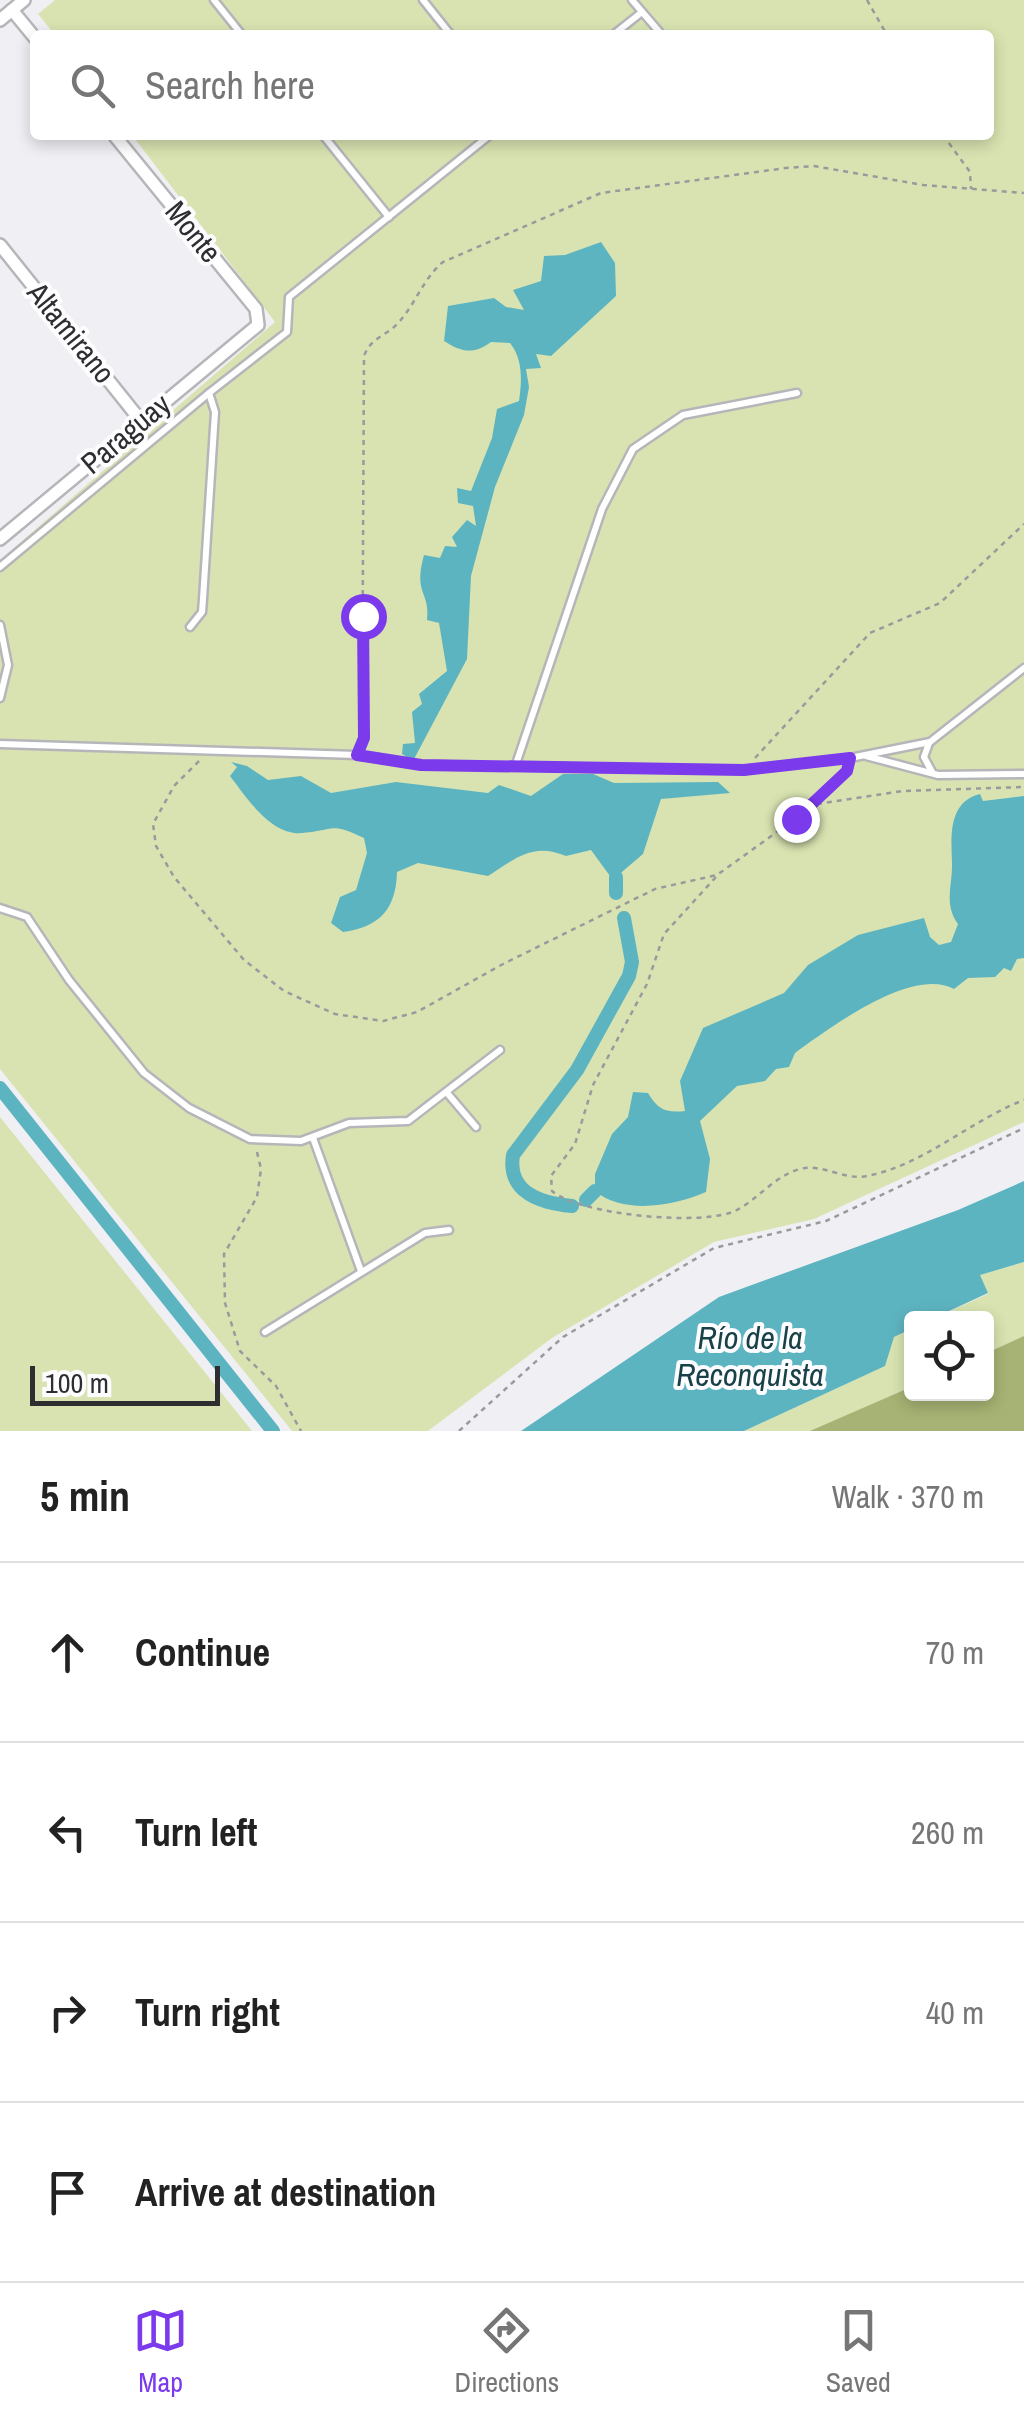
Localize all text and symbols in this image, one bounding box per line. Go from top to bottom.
search box [30,30,994,140]
icon: search [65,58,120,113]
text: Search here [145,60,315,111]
street label: Monte [157,192,231,271]
street label: Altamirano [18,273,125,391]
street label: Paraguay [72,384,179,482]
route start [341,594,387,640]
route end [774,797,820,843]
map controls [904,1311,994,1401]
button: locate [904,1311,994,1401]
water label: Río de la Reconquista [676,1316,824,1396]
scale bar [30,1361,220,1406]
text: 100 m [45,1364,109,1402]
text: 5 min [40,1468,130,1524]
text: Walk · 370 m [832,1475,984,1518]
icon: ahead [40,1625,95,1680]
text: Continue [135,1627,270,1678]
text: 70 m [926,1631,984,1674]
icon: left [40,1805,95,1860]
text: Turn left [135,1807,257,1858]
text: 260 m [911,1811,984,1854]
icon: right [40,1985,95,2040]
text: Turn right [135,1987,280,2038]
text: 40 m [926,1991,984,2034]
icon: arrive [40,2165,95,2220]
text: Arrive at destination [135,2167,436,2218]
tab: Map [133,2303,188,2401]
tab: Directions [455,2303,559,2401]
tab: Saved [826,2303,891,2401]

